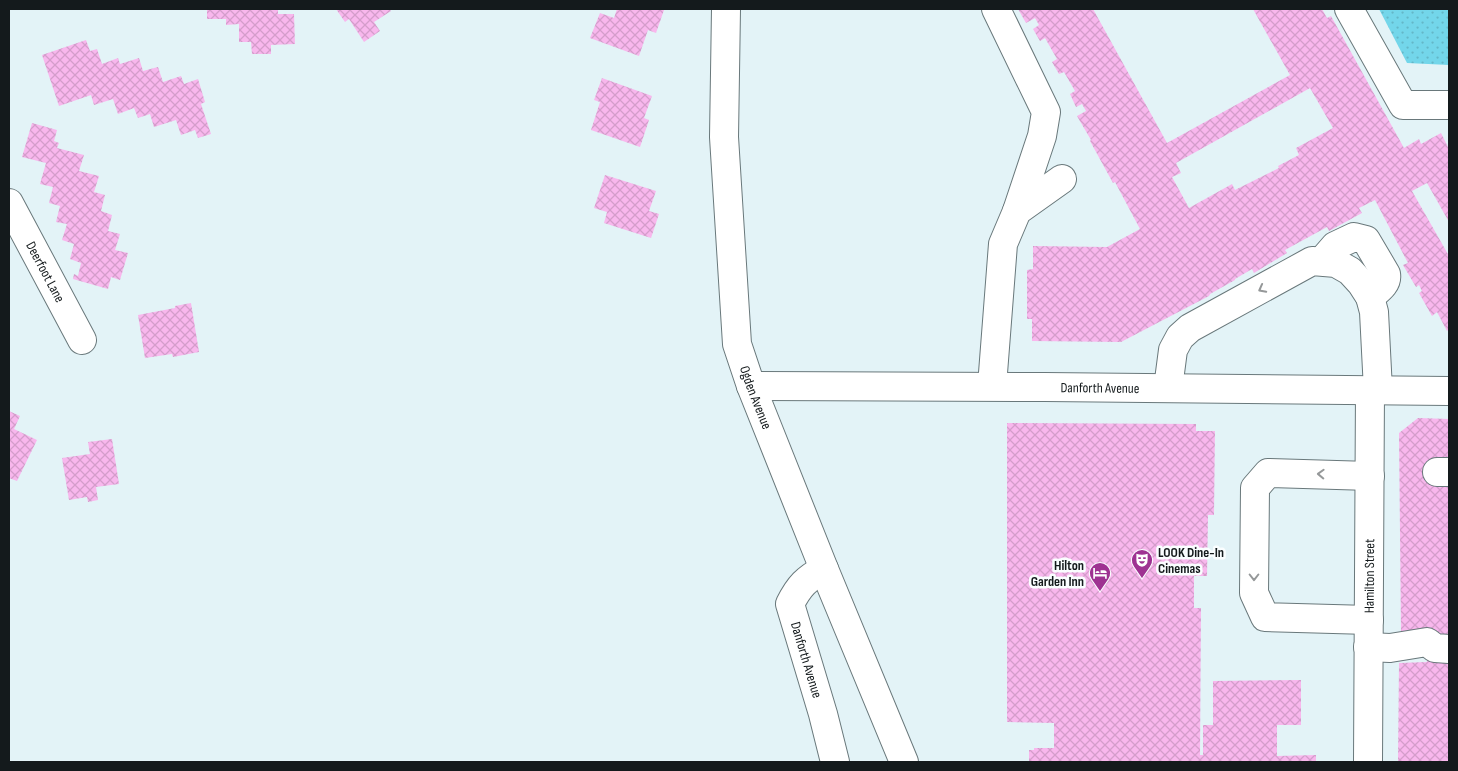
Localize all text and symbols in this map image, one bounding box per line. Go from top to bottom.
street label: Deerfoot Lane [23,239,69,305]
one-way arrow [1259,283,1268,293]
street label: Ogden Avenue [736,363,776,431]
street label: Danforth Avenue [1061,379,1139,396]
one-way arrow [1317,469,1325,480]
street label: Hamilton Street [1360,539,1378,613]
place label: LOOK Dine-In Cinemas [1158,544,1224,577]
theatre icon: LOOK Dine-In Cinemas [1130,548,1154,579]
place label: Hilton Garden Inn [1031,557,1084,590]
hotel icon: Hilton Garden Inn [1088,561,1112,592]
one-way arrow [1249,574,1260,582]
street label: Danforth Avenue [787,620,826,700]

